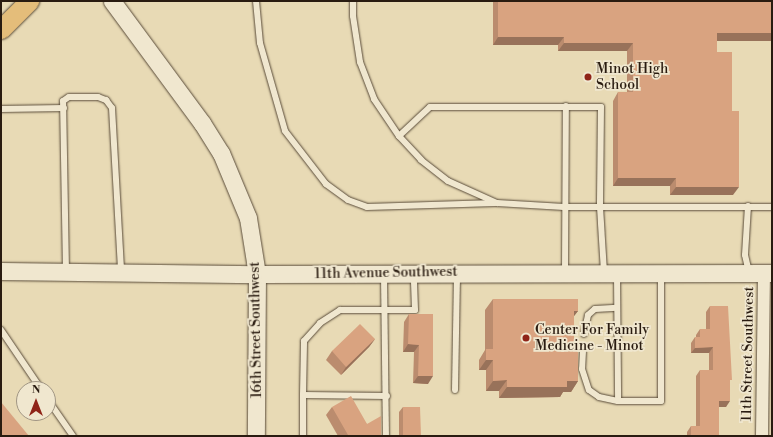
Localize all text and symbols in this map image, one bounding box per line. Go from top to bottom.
place label: Minot High School [596,61,668,94]
marker: Minot High School [583,72,593,82]
street label: 16th Street Southwest [246,262,266,398]
street label: 11th Avenue Southwest [314,263,458,283]
street label: 11th Street Southwest [738,286,758,422]
place label: Center For Family Medicine - Minot [535,322,649,354]
marker: Center For Family Medicine - Minot [520,332,532,344]
north arrow [16,381,56,421]
text: N [32,383,40,397]

